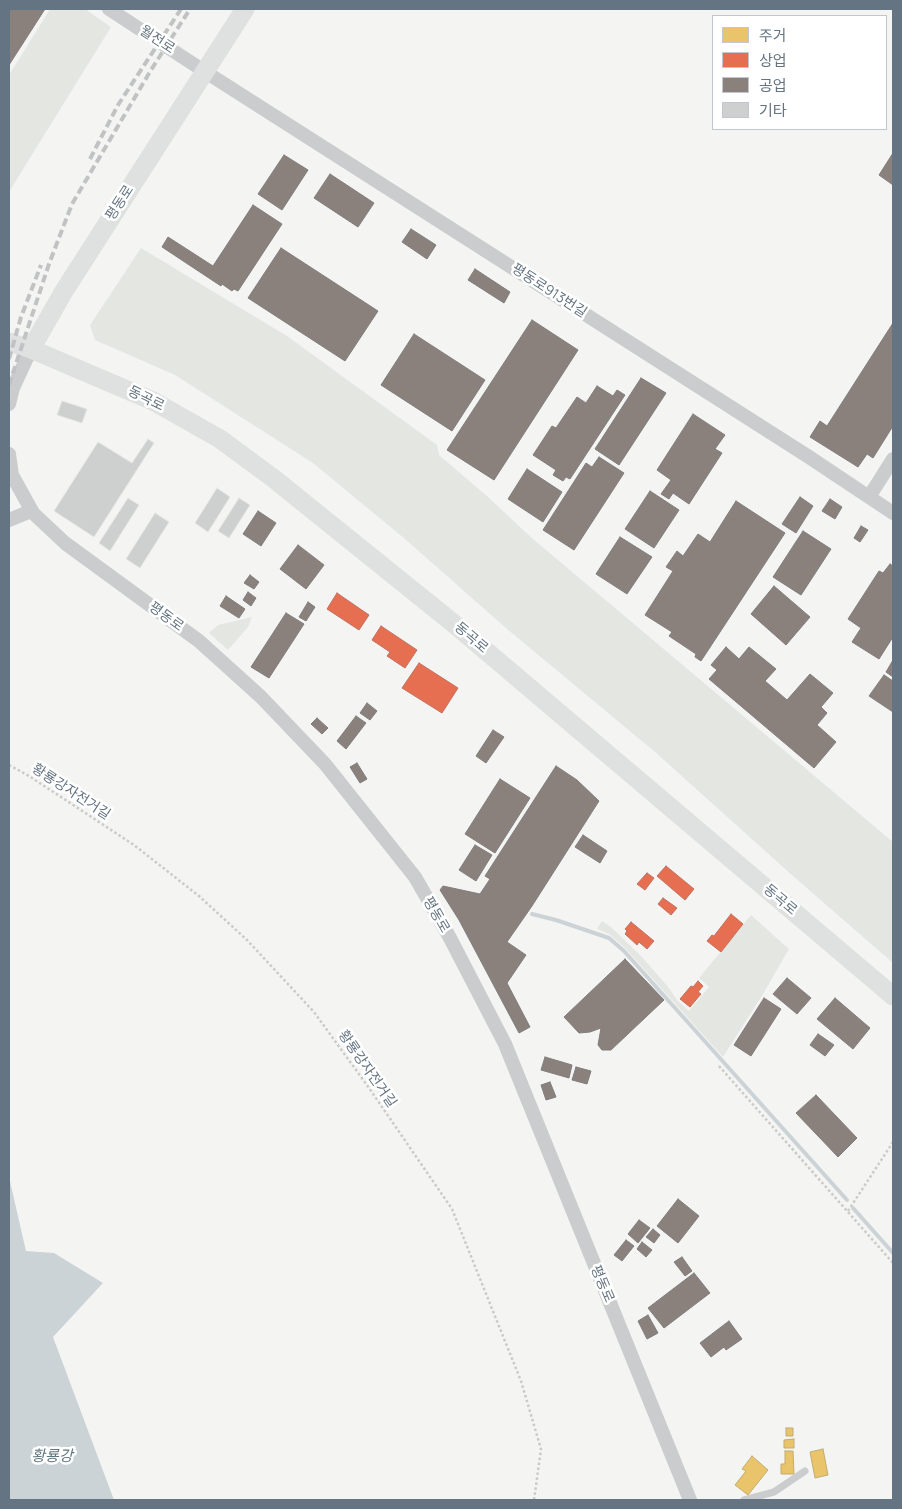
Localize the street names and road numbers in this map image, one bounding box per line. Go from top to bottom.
street label: 월전로 [136,22,178,58]
street label: 평동로 [102,182,138,224]
street label: 평동로913번길 [508,260,590,322]
street label: 동곡로 [125,383,167,415]
street label: 평동로 [145,599,187,635]
street label: 동곡로 [451,619,491,657]
street label: 황룡강자전거길 [29,760,113,824]
street label: 동곡로 [760,881,800,919]
street label: 평동로 [419,894,453,936]
street label: 황룡강자전거길 [334,1027,400,1111]
street label: 평동로 [587,1263,617,1305]

